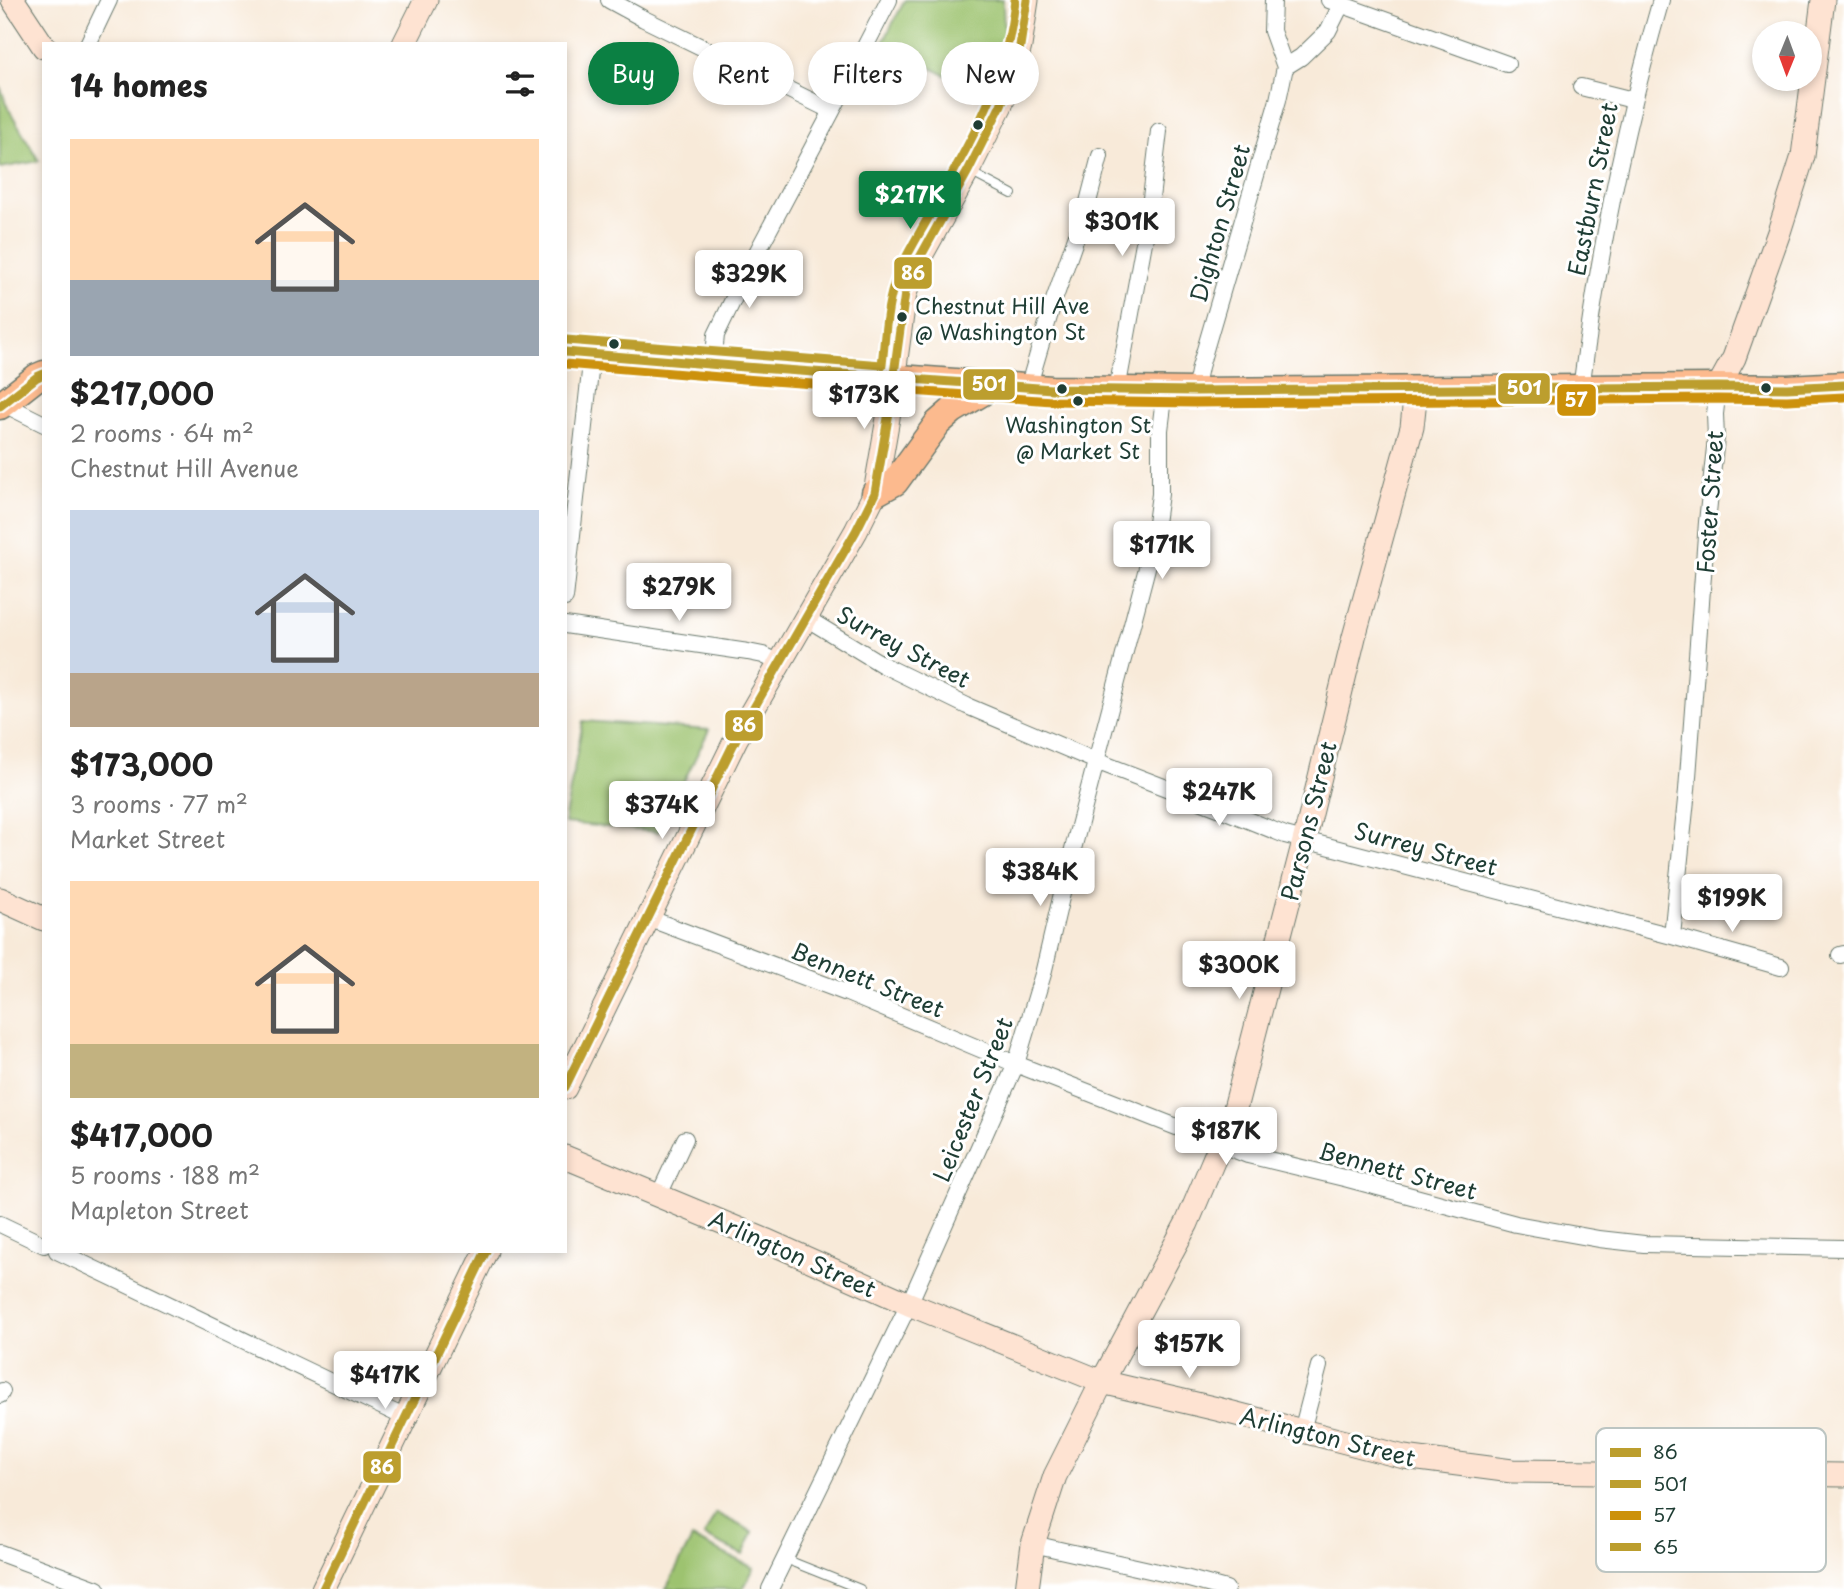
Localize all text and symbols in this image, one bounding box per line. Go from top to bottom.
north arrow [1752,21,1822,91]
map controls [1752,21,1822,91]
chip: Buy [588,42,679,105]
chip: Rent [693,42,794,105]
chip: Filters [808,42,927,105]
chip: New [941,42,1039,105]
text: 14 homes [70,62,208,107]
icon: filters [501,65,539,103]
street label: Eastburn Street [1558,99,1626,279]
unlabelled marker [971,118,985,132]
street label: Dighton Street [1180,140,1258,306]
pin: $217K [861,172,959,231]
text: $217K [875,176,945,211]
icon: home [242,184,368,310]
pin: $301K [1073,198,1171,258]
text: $301K [1085,203,1159,238]
pin: $329K [700,250,798,310]
text: $329K [711,255,787,290]
line badge: 86 [893,256,933,290]
text: 86 [901,258,925,286]
place label: Chestnut Hill Ave @ Washington St [915,289,1089,347]
marker: Chestnut Hill Ave @ Washington St [895,310,909,324]
unlabelled marker [607,337,621,351]
line badge: 501 [962,368,1016,401]
text: 501 [971,369,1007,397]
text: $217,000 [70,370,214,415]
pin: $173K [815,372,913,431]
line badge: 501 [1497,372,1551,405]
text: 501 [1506,373,1542,401]
text: $173K [828,376,900,411]
unlabelled marker [1759,381,1773,395]
unlabelled marker [1055,382,1069,396]
line badge: 57 [1556,383,1597,417]
text: 57 [1565,385,1587,413]
marker: Washington St @ Market St [1071,394,1085,408]
place label: Washington St @ Market St [1005,408,1151,466]
text: 2 rooms · 64 m² [70,415,254,450]
street label: Foster Street [1687,429,1731,575]
text: Chestnut Hill Avenue [70,450,299,485]
pin: $171K [1113,522,1211,581]
text: $171K [1129,526,1195,561]
icon: home [242,555,368,681]
pin: $279K [630,564,728,623]
text: $279K [642,568,716,603]
street label: Surrey Street [831,596,977,696]
line badge: 86 [724,709,764,742]
text: 86 [732,710,756,738]
street label: Parsons Street [1271,737,1345,905]
text: $173,000 [70,741,213,786]
pin: $247K [1170,768,1268,828]
text: $247K [1182,773,1256,808]
pin: $374K [613,782,711,841]
text: 3 rooms · 77 m² [70,786,248,821]
text: $374K [625,786,699,821]
street label: Surrey Street [1351,812,1501,884]
text: Market Street [70,821,225,856]
pin: $384K [991,848,1089,908]
text: $384K [1002,853,1078,888]
pin: $199K [1683,874,1781,934]
text: $199K [1697,879,1767,914]
icon: home [242,926,368,1052]
street label: Bennett Street [786,932,950,1026]
pin: $300K [1190,942,1288,1001]
text: $300K [1198,946,1280,981]
street label: Leicester Street [923,1011,1021,1187]
pin: $187K [1177,1108,1275,1167]
text: $417,000 [70,1112,213,1157]
text: $187K [1191,1112,1261,1147]
street label: Bennett Street [1315,1132,1481,1208]
text: 5 rooms · 188 m² [70,1157,260,1192]
text: Mapleton Street [70,1192,249,1227]
street label: Arlington Street [704,1200,882,1306]
pin: $157K [1140,1320,1238,1380]
text: $157K [1154,1325,1224,1360]
pin: $417K [336,1352,434,1411]
text: $417K [350,1356,420,1391]
street label: Arlington Street [1237,1397,1419,1475]
legend [1596,1428,1826,1572]
text: 86 [1653,1437,1678,1465]
line badge: 86 [362,1450,402,1484]
text: 86 [370,1452,394,1480]
text: 501 [1653,1469,1688,1497]
text: 57 [1653,1500,1676,1528]
text: 65 [1653,1532,1678,1560]

